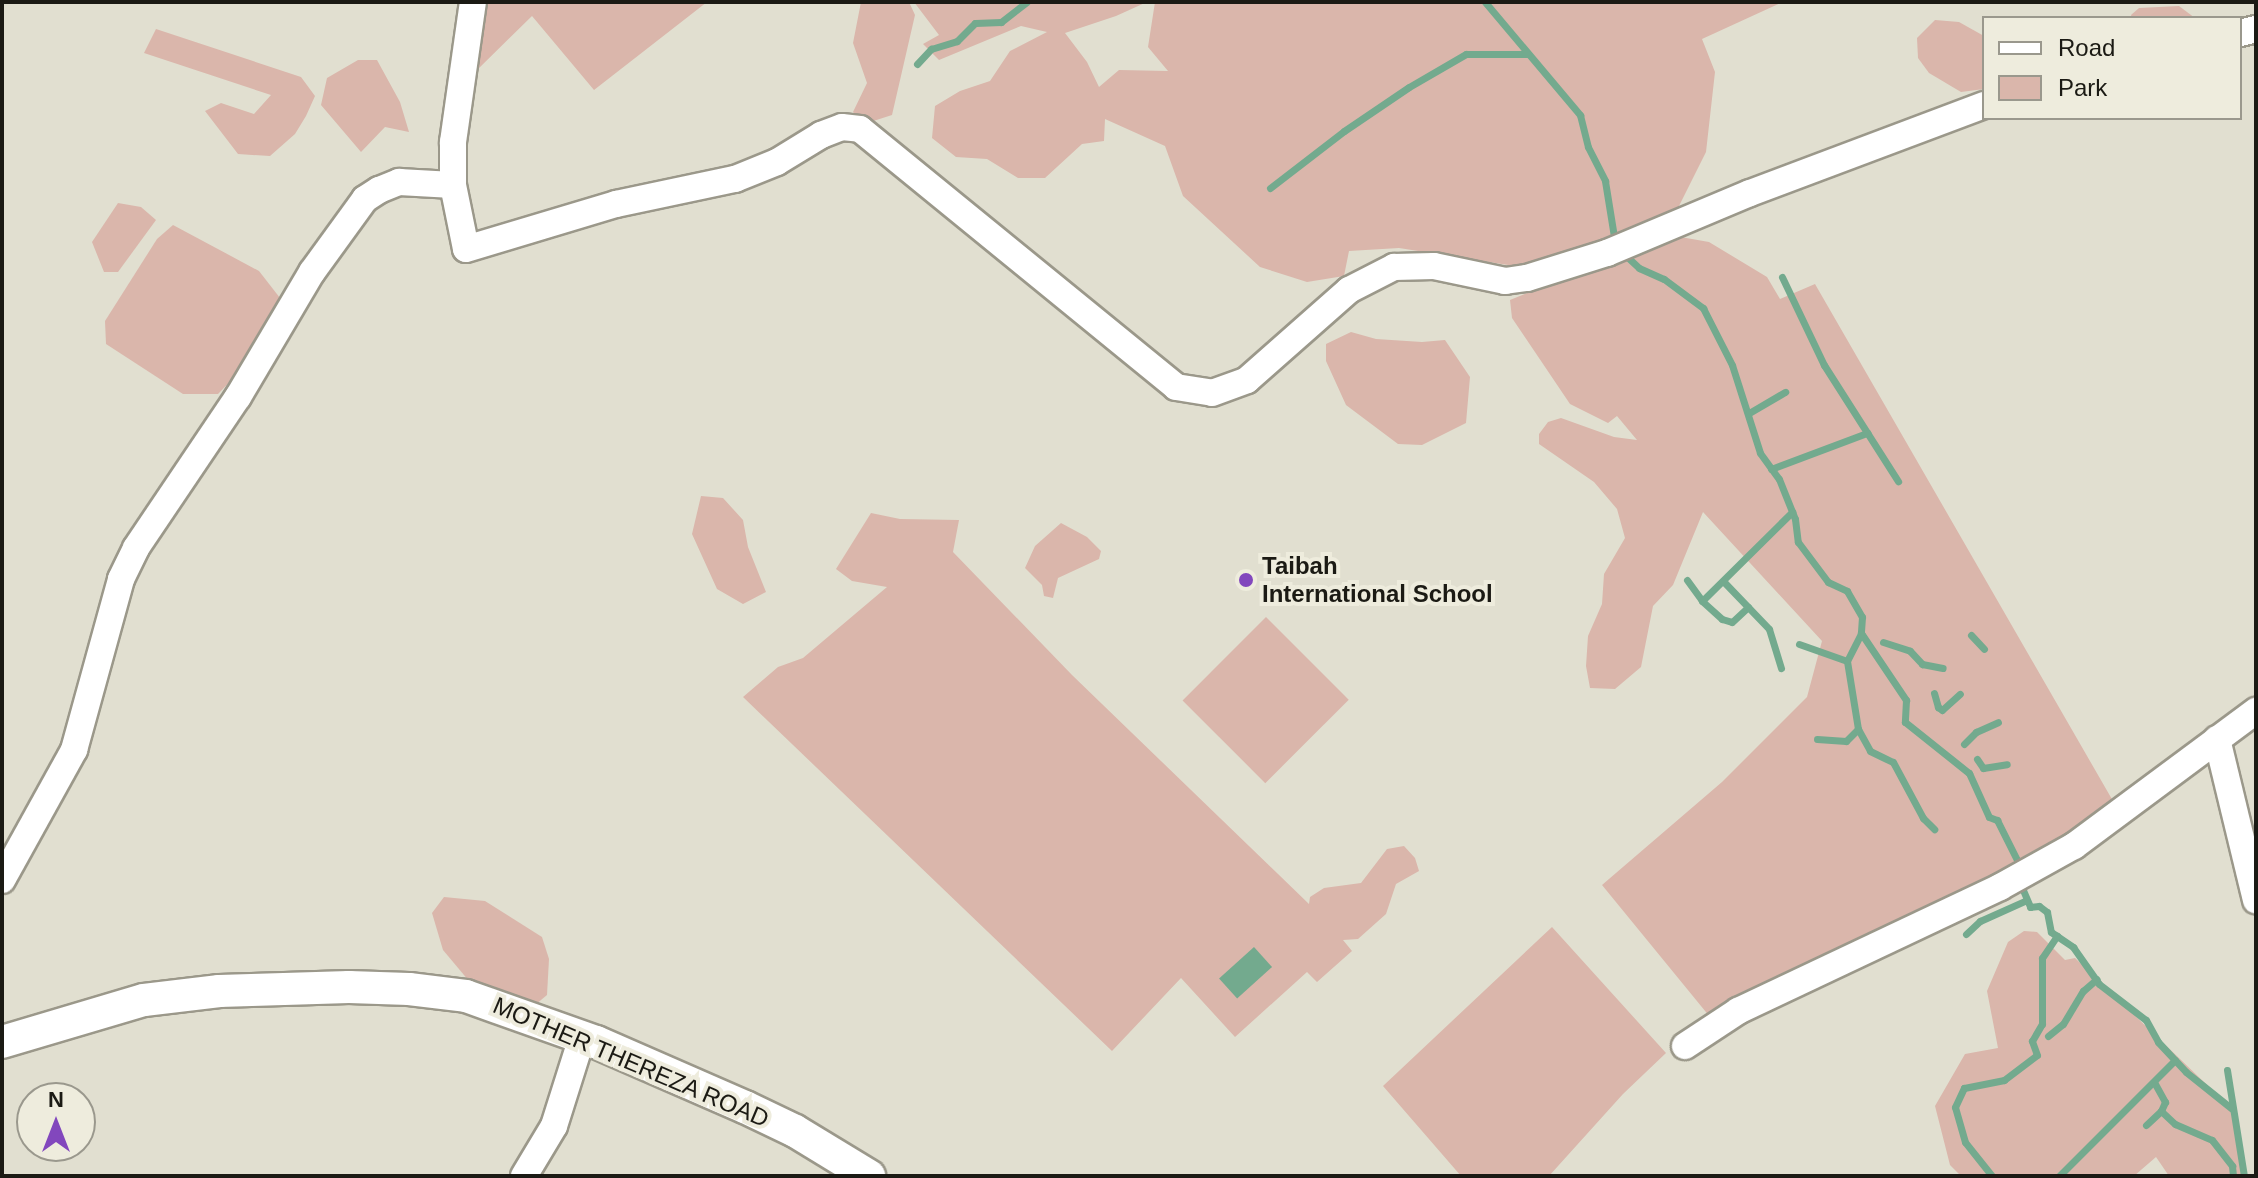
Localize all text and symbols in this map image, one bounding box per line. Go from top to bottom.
legend [1982,16,2242,120]
text: Road [2058,34,2115,61]
text: Park [2058,74,2107,101]
place label: Taibah International School [1262,552,1493,608]
marker: Taibah International School [1237,571,1255,589]
street label: MOTHER THEREZA ROAD [488,990,774,1134]
north arrow [16,1082,96,1162]
text: N [48,1087,64,1112]

